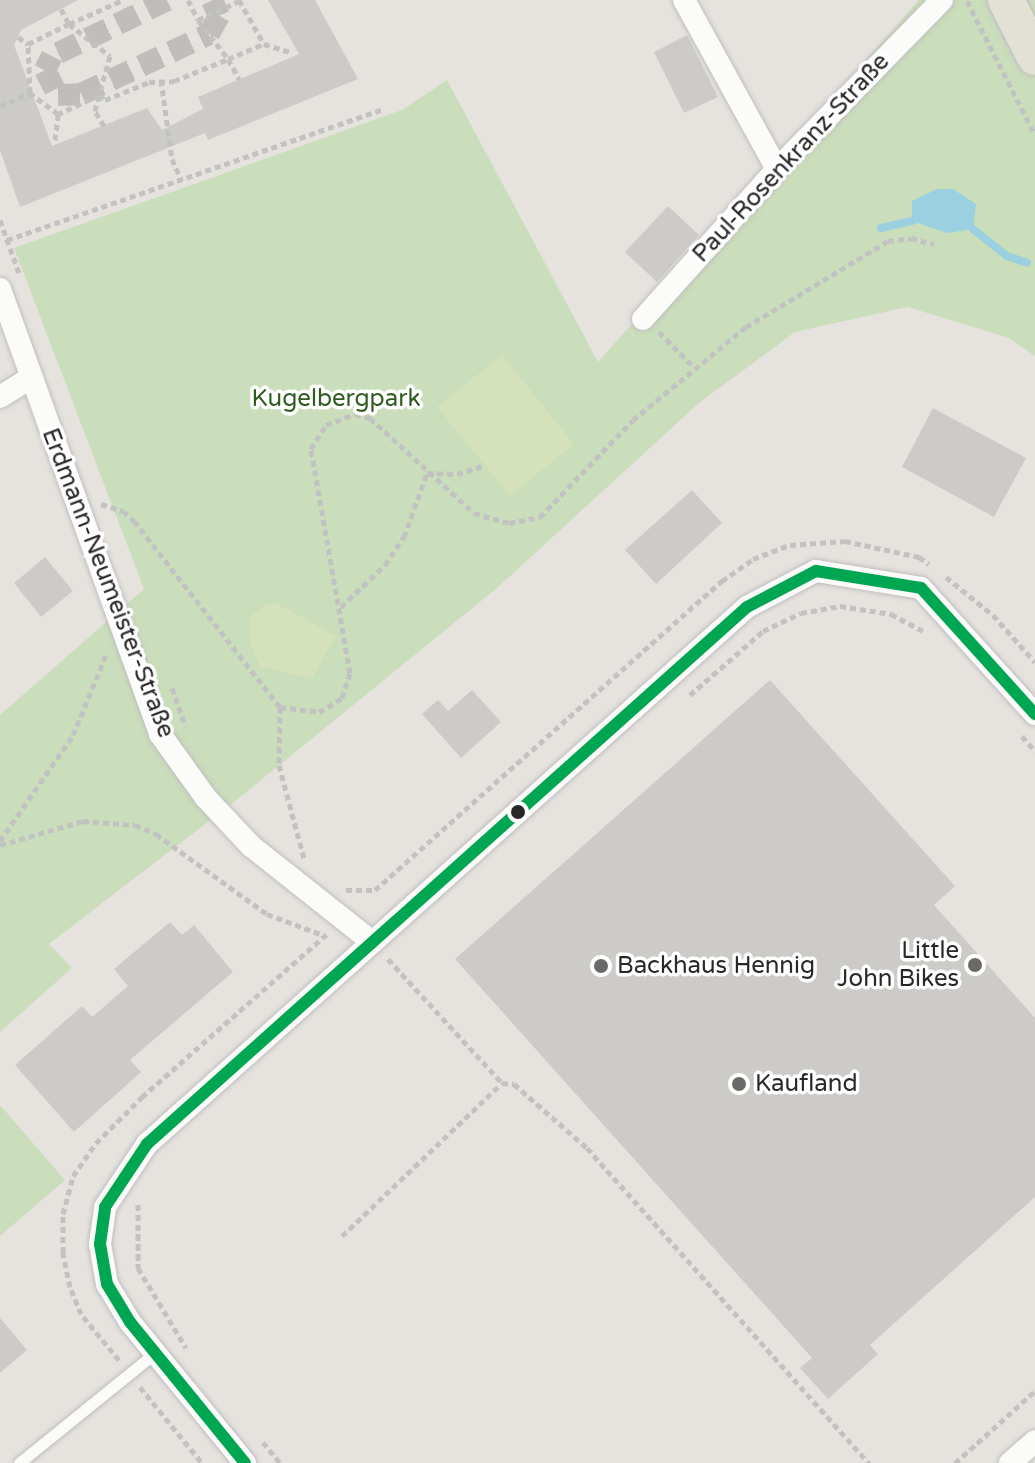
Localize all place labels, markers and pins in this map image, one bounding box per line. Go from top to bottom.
unlabelled marker [510,804,526,820]
place label: Little John Bikes [837,937,959,993]
place label: Backhaus Hennig [617,952,815,980]
marker: Little John Bikes [966,956,984,974]
marker: Backhaus Hennig [592,957,610,975]
place label: Kaufland [755,1070,858,1098]
marker: Kaufland [730,1075,748,1093]

